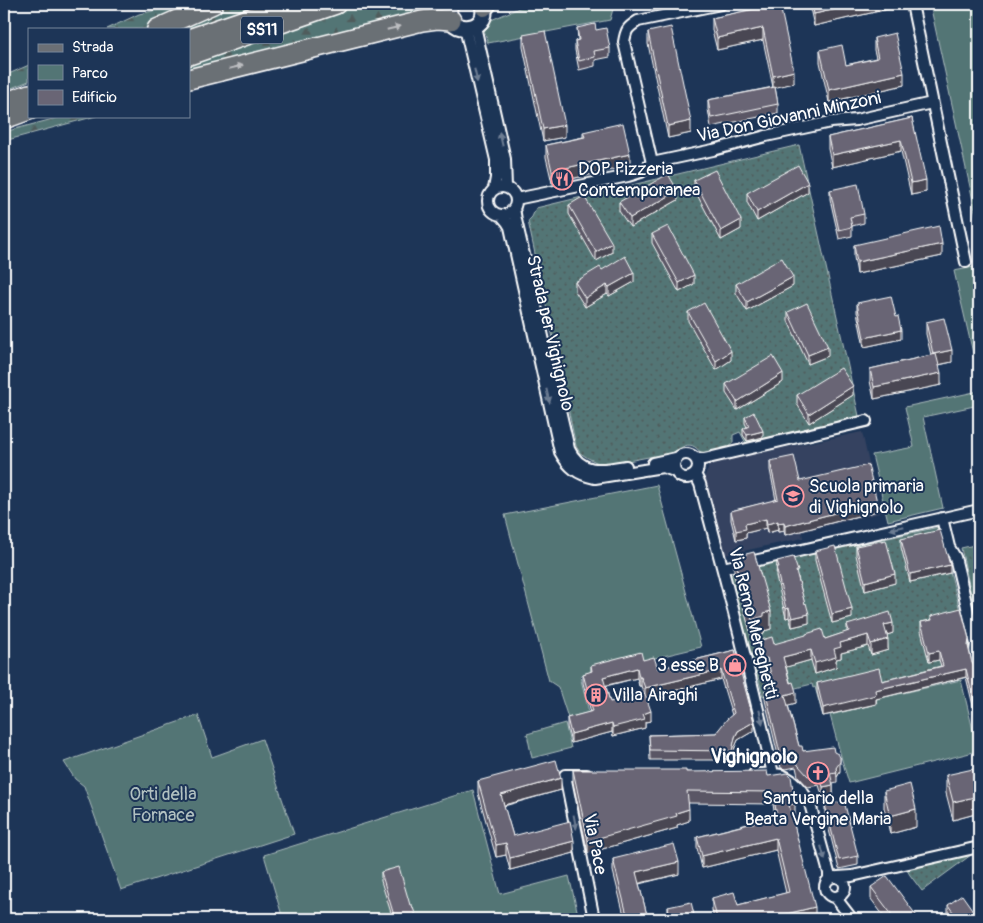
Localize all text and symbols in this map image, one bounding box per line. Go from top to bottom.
road number: SS11 [241,16,283,44]
one-way arrow [386,24,401,32]
legend [28,28,190,118]
text: Strada [72,38,113,57]
one-way arrow [229,63,244,71]
text: Parco [72,64,108,83]
one-way arrow [472,68,480,83]
street label: Via Don Giovanni Minzoni [695,86,883,148]
text: Edificio [72,88,117,107]
one-way arrow [497,131,505,146]
place label: DOP Pizzeria Contemporanea [578,158,700,202]
restaurant icon: DOP Pizzeria Contemporanea [550,167,574,191]
street label: Strada per Vighignolo [521,253,579,414]
one-way arrow [544,389,552,404]
place label: Scuola primaria di Vighignolo [809,475,924,519]
school or university icon: Scuola primaria di Vighignolo [781,484,805,508]
one-way arrow [890,524,905,532]
street label: Via Remo Mereghetti [723,545,783,701]
shop icon: 3 esse B [723,653,747,677]
place label: 3 esse B [657,654,719,677]
building icon: Villa Airaghi [584,683,608,707]
place label: Villa Airaghi [612,684,698,707]
one-way arrow [757,710,765,726]
district label: Vighignolo [711,744,798,769]
church icon: Santuario della Beata Vergine Maria [806,761,830,785]
park label: Orti della Fornace [129,783,197,827]
place label: Santuario della Beata Vergine Maria [745,787,891,831]
street label: Via Pace [578,811,612,877]
one-way arrow [571,815,579,831]
one-way arrow [820,846,828,861]

